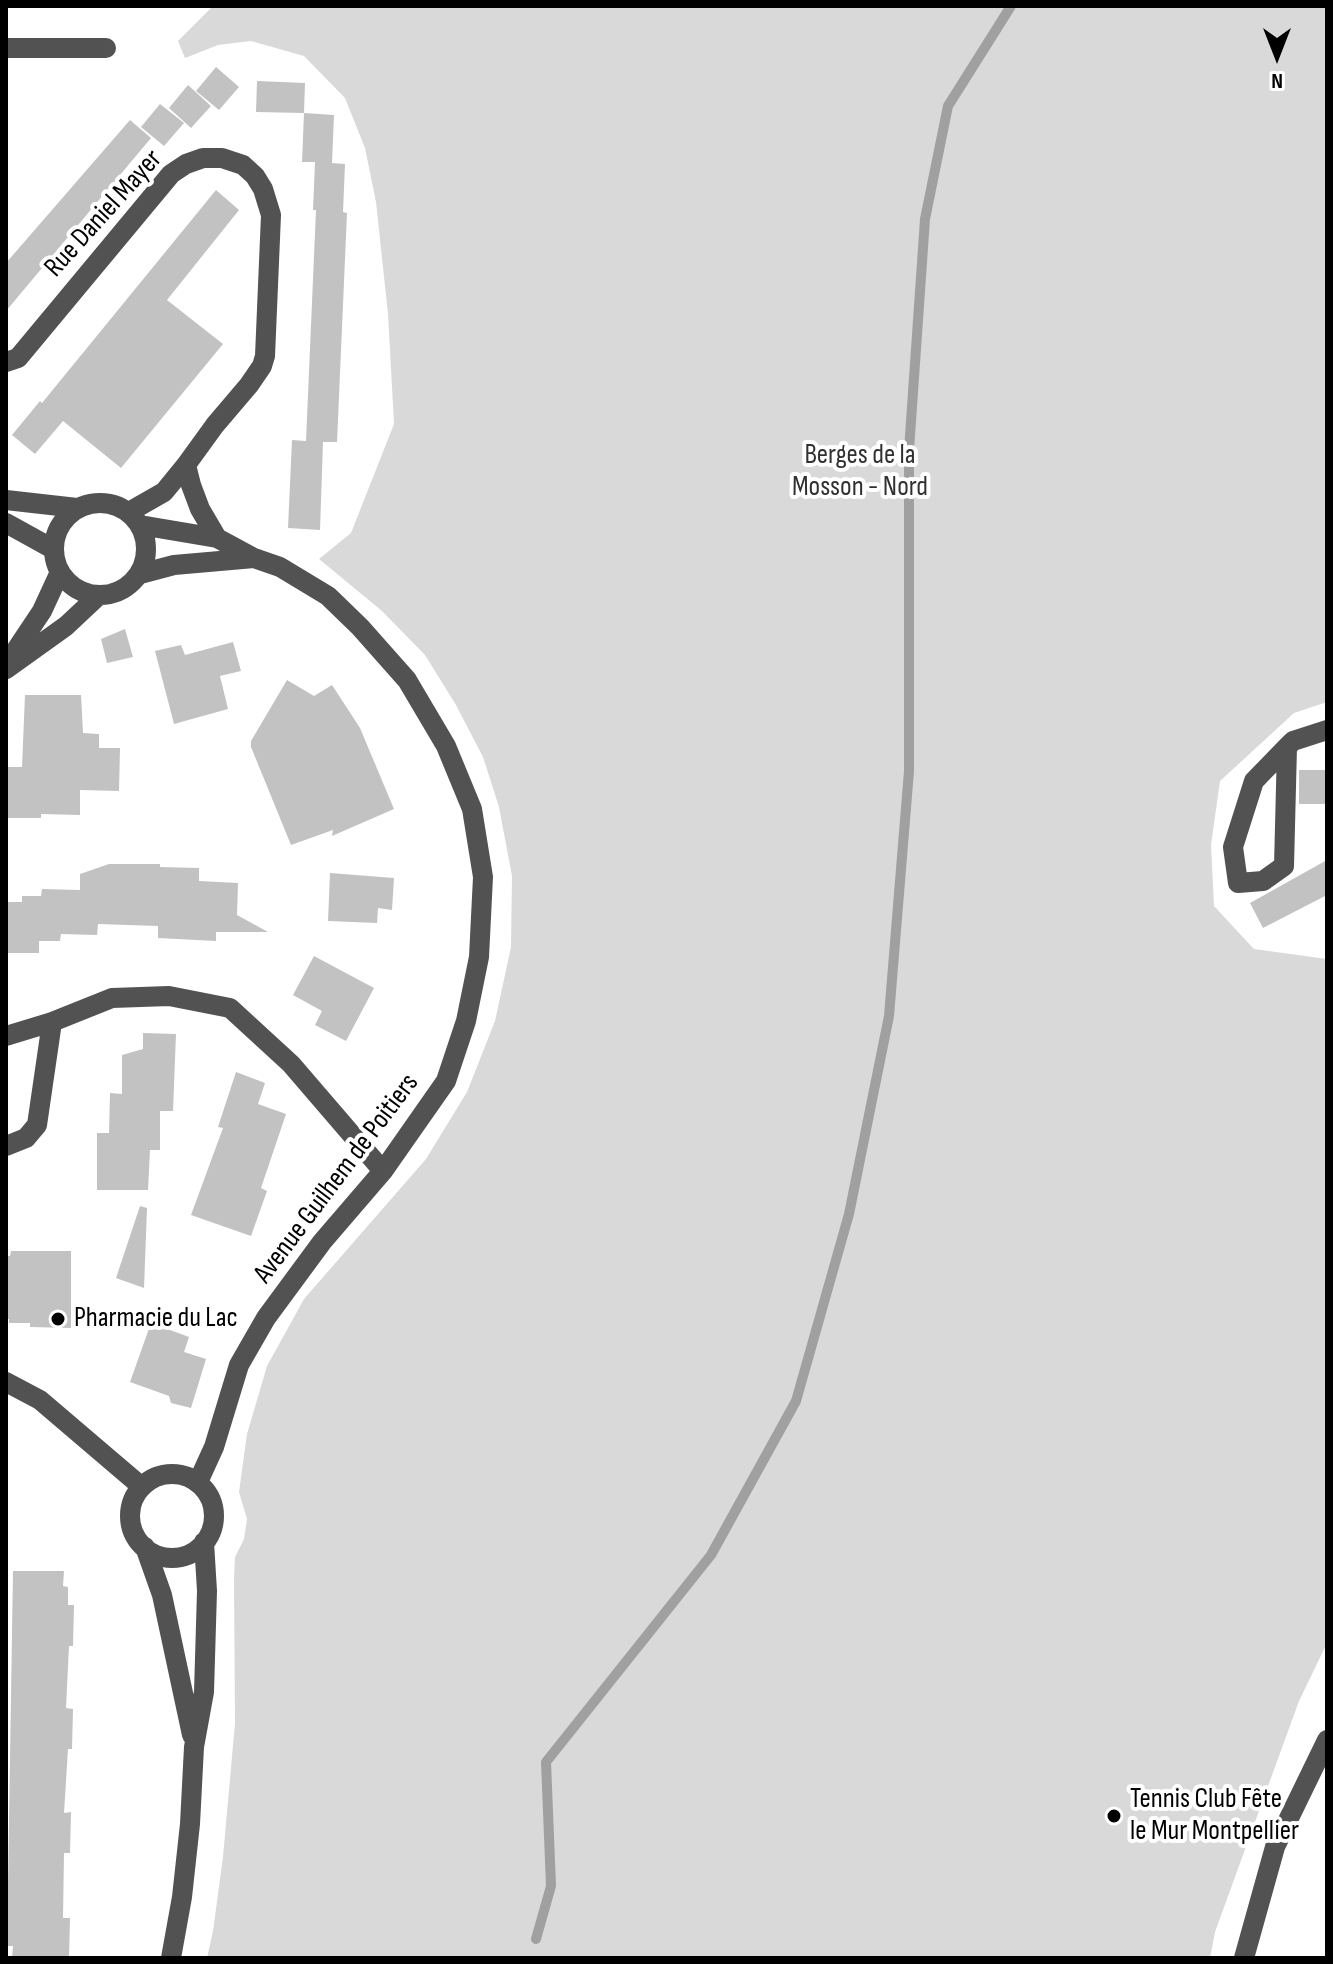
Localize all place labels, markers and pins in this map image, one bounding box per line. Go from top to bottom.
place label: Pharmacie du Lac [74,1302,238,1336]
marker: Pharmacie du Lac [49,1310,67,1328]
place label: Tennis Club Fête le Mur Montpellier [1130,1783,1299,1849]
marker: Tennis Club Fête le Mur Montpellier [1105,1807,1123,1825]

